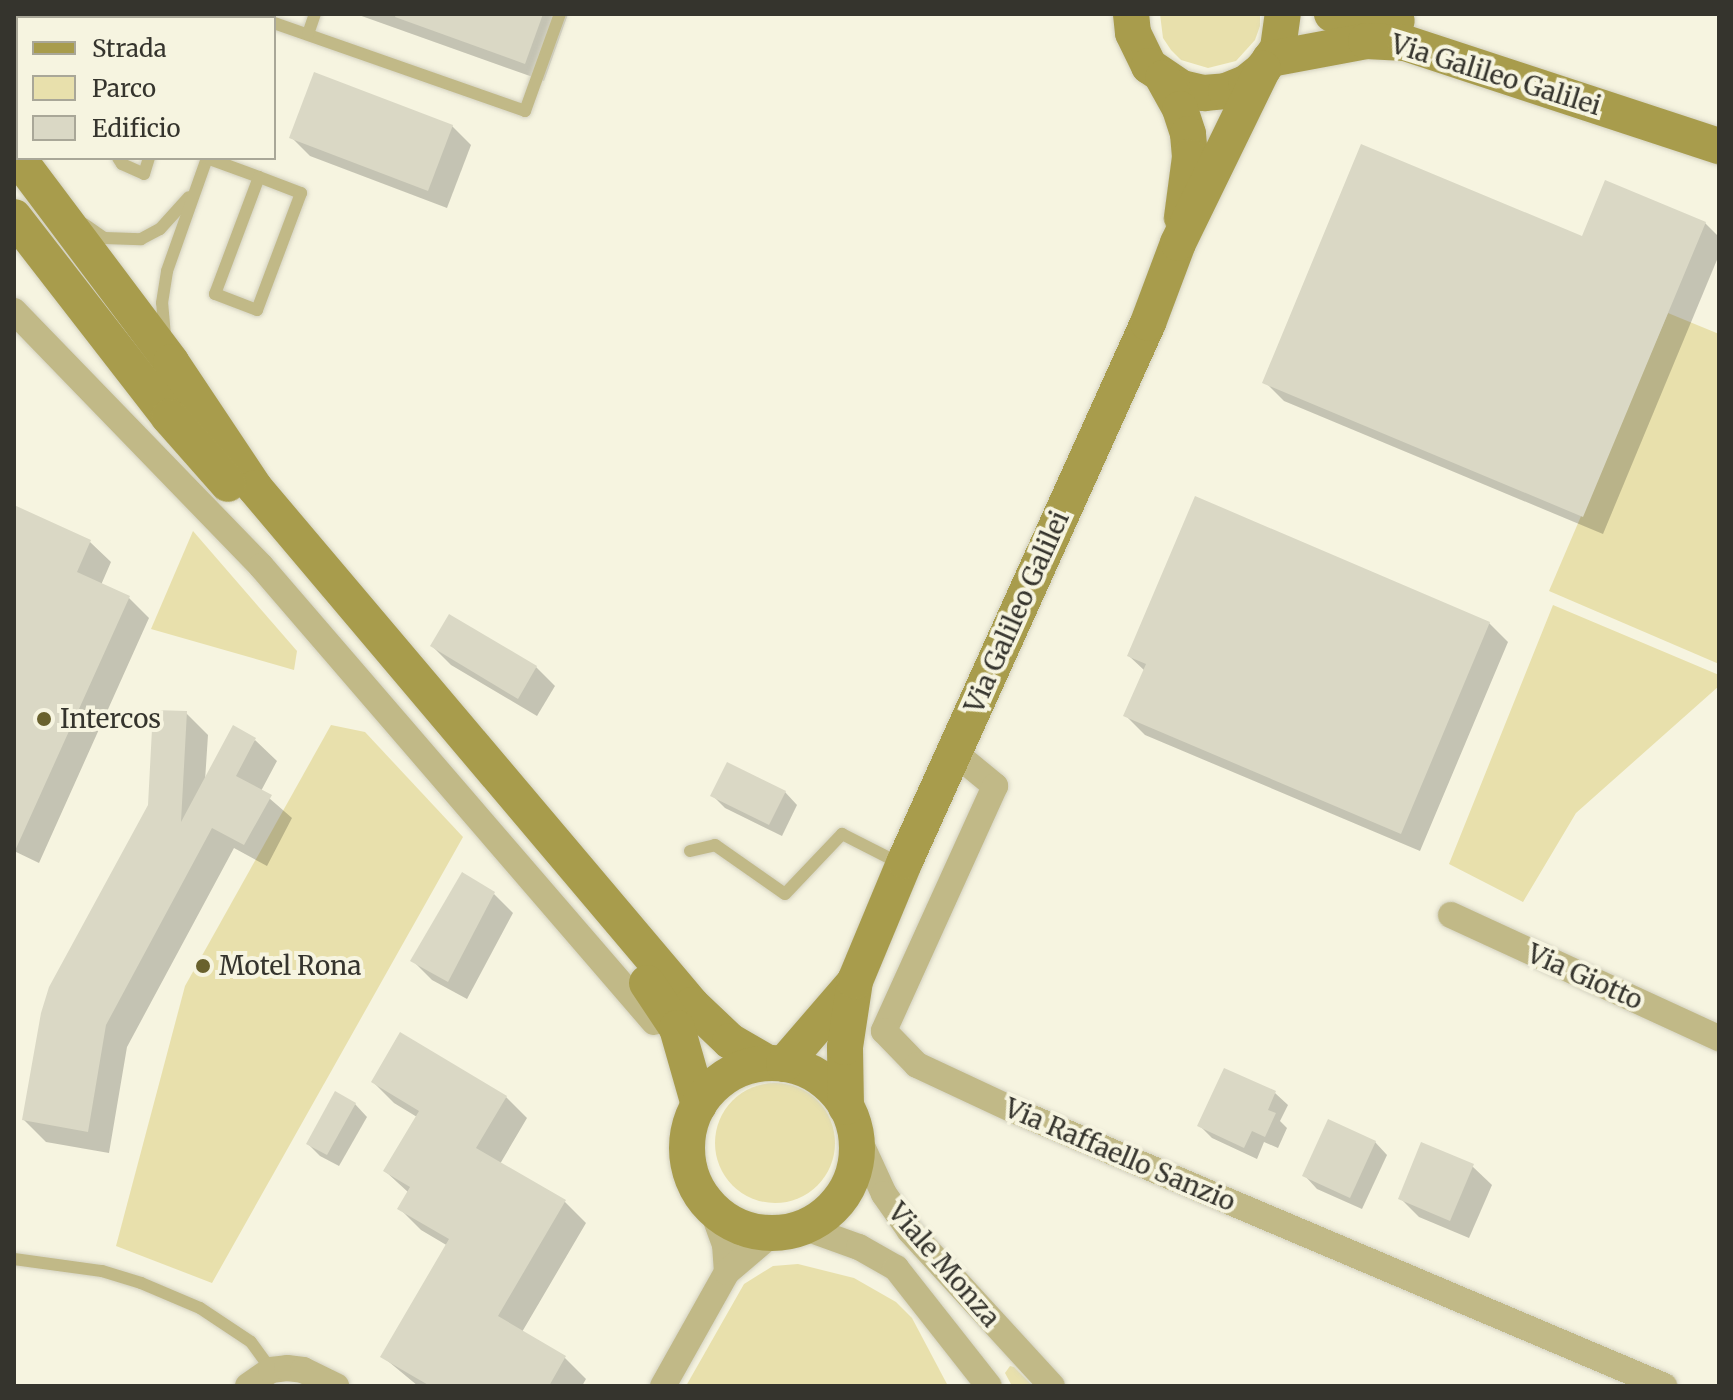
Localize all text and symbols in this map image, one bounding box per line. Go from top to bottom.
legend [16,16,276,160]
street label: Via Galileo Galilei [1387,28,1605,122]
text: Strada [92,33,167,64]
text: Parco [92,73,156,104]
text: Edificio [92,113,180,144]
street label: Via Galileo Galilei [958,506,1076,718]
place label: Intercos [60,703,161,735]
marker: Intercos [35,710,53,728]
street label: Via Giotto [1523,938,1647,1016]
place label: Motel Rona [219,950,361,982]
marker: Motel Rona [194,957,212,975]
street label: Via Raffaello Sanzio [1000,1092,1240,1218]
street label: Viale Monza [882,1197,1006,1333]

